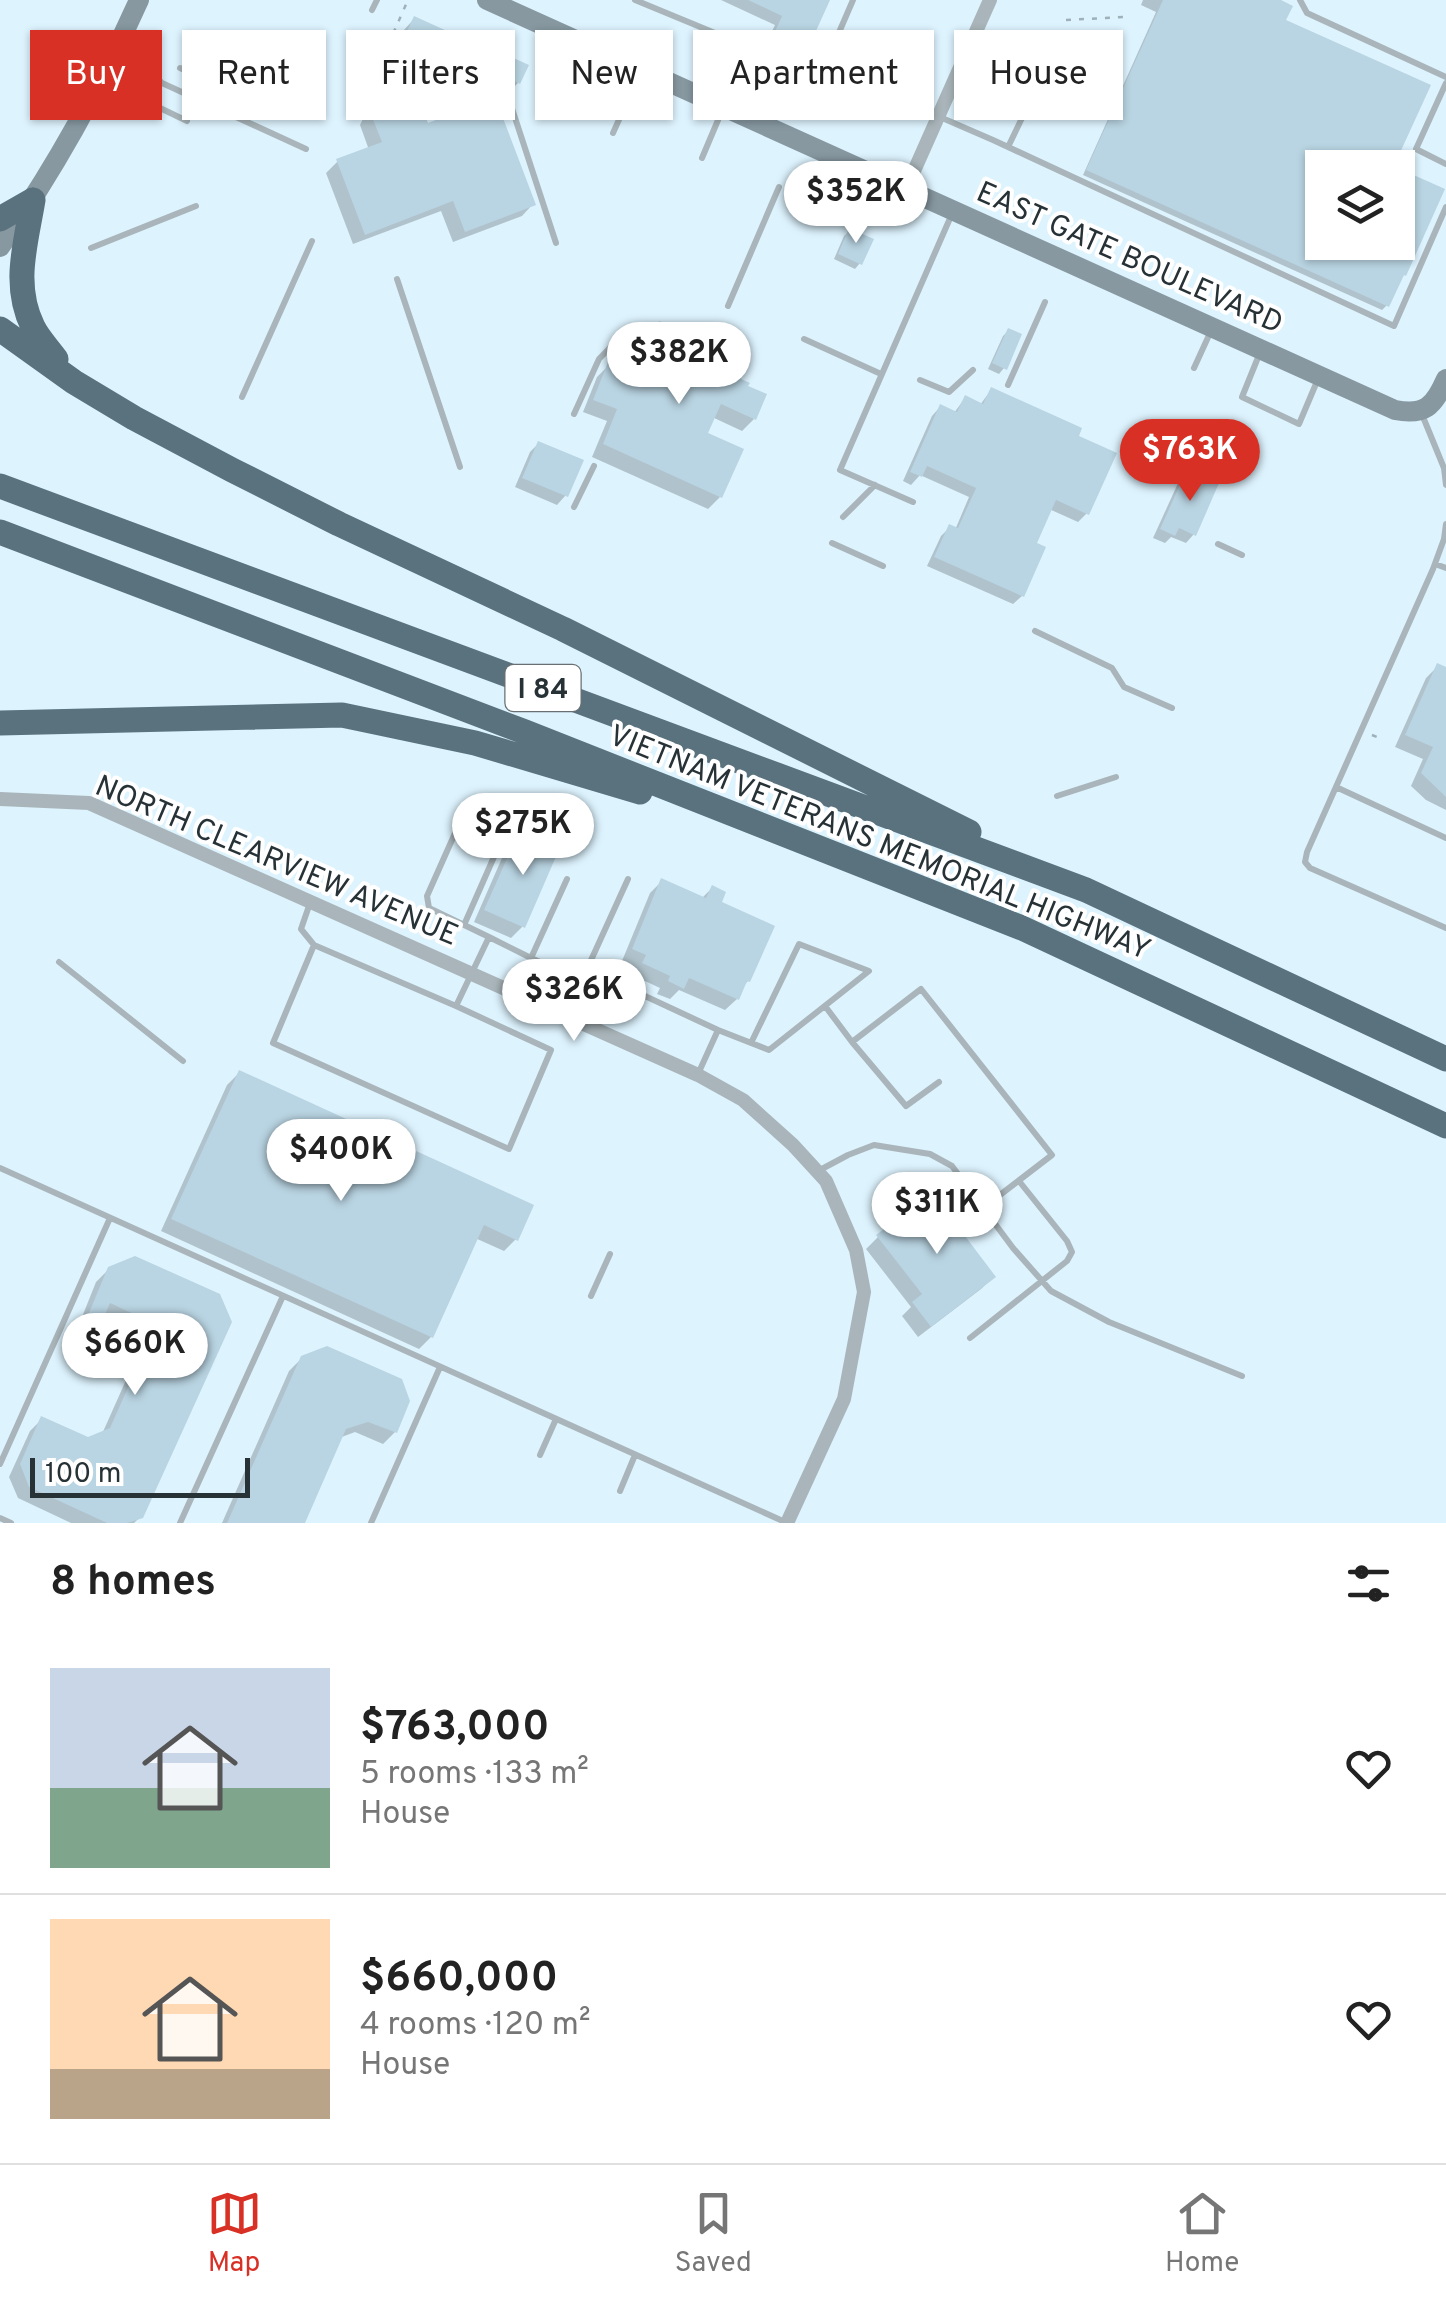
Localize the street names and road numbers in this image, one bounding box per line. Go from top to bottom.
street label: EAST GATE BOULEVARD [970,175,1288,344]
road number: I 84 [506,665,580,711]
street label: VIETNAM VETERANS MEMORIAL HIGHWAY [603,718,1155,970]
street label: NORTH CLEARVIEW AVENUE [89,769,463,956]

